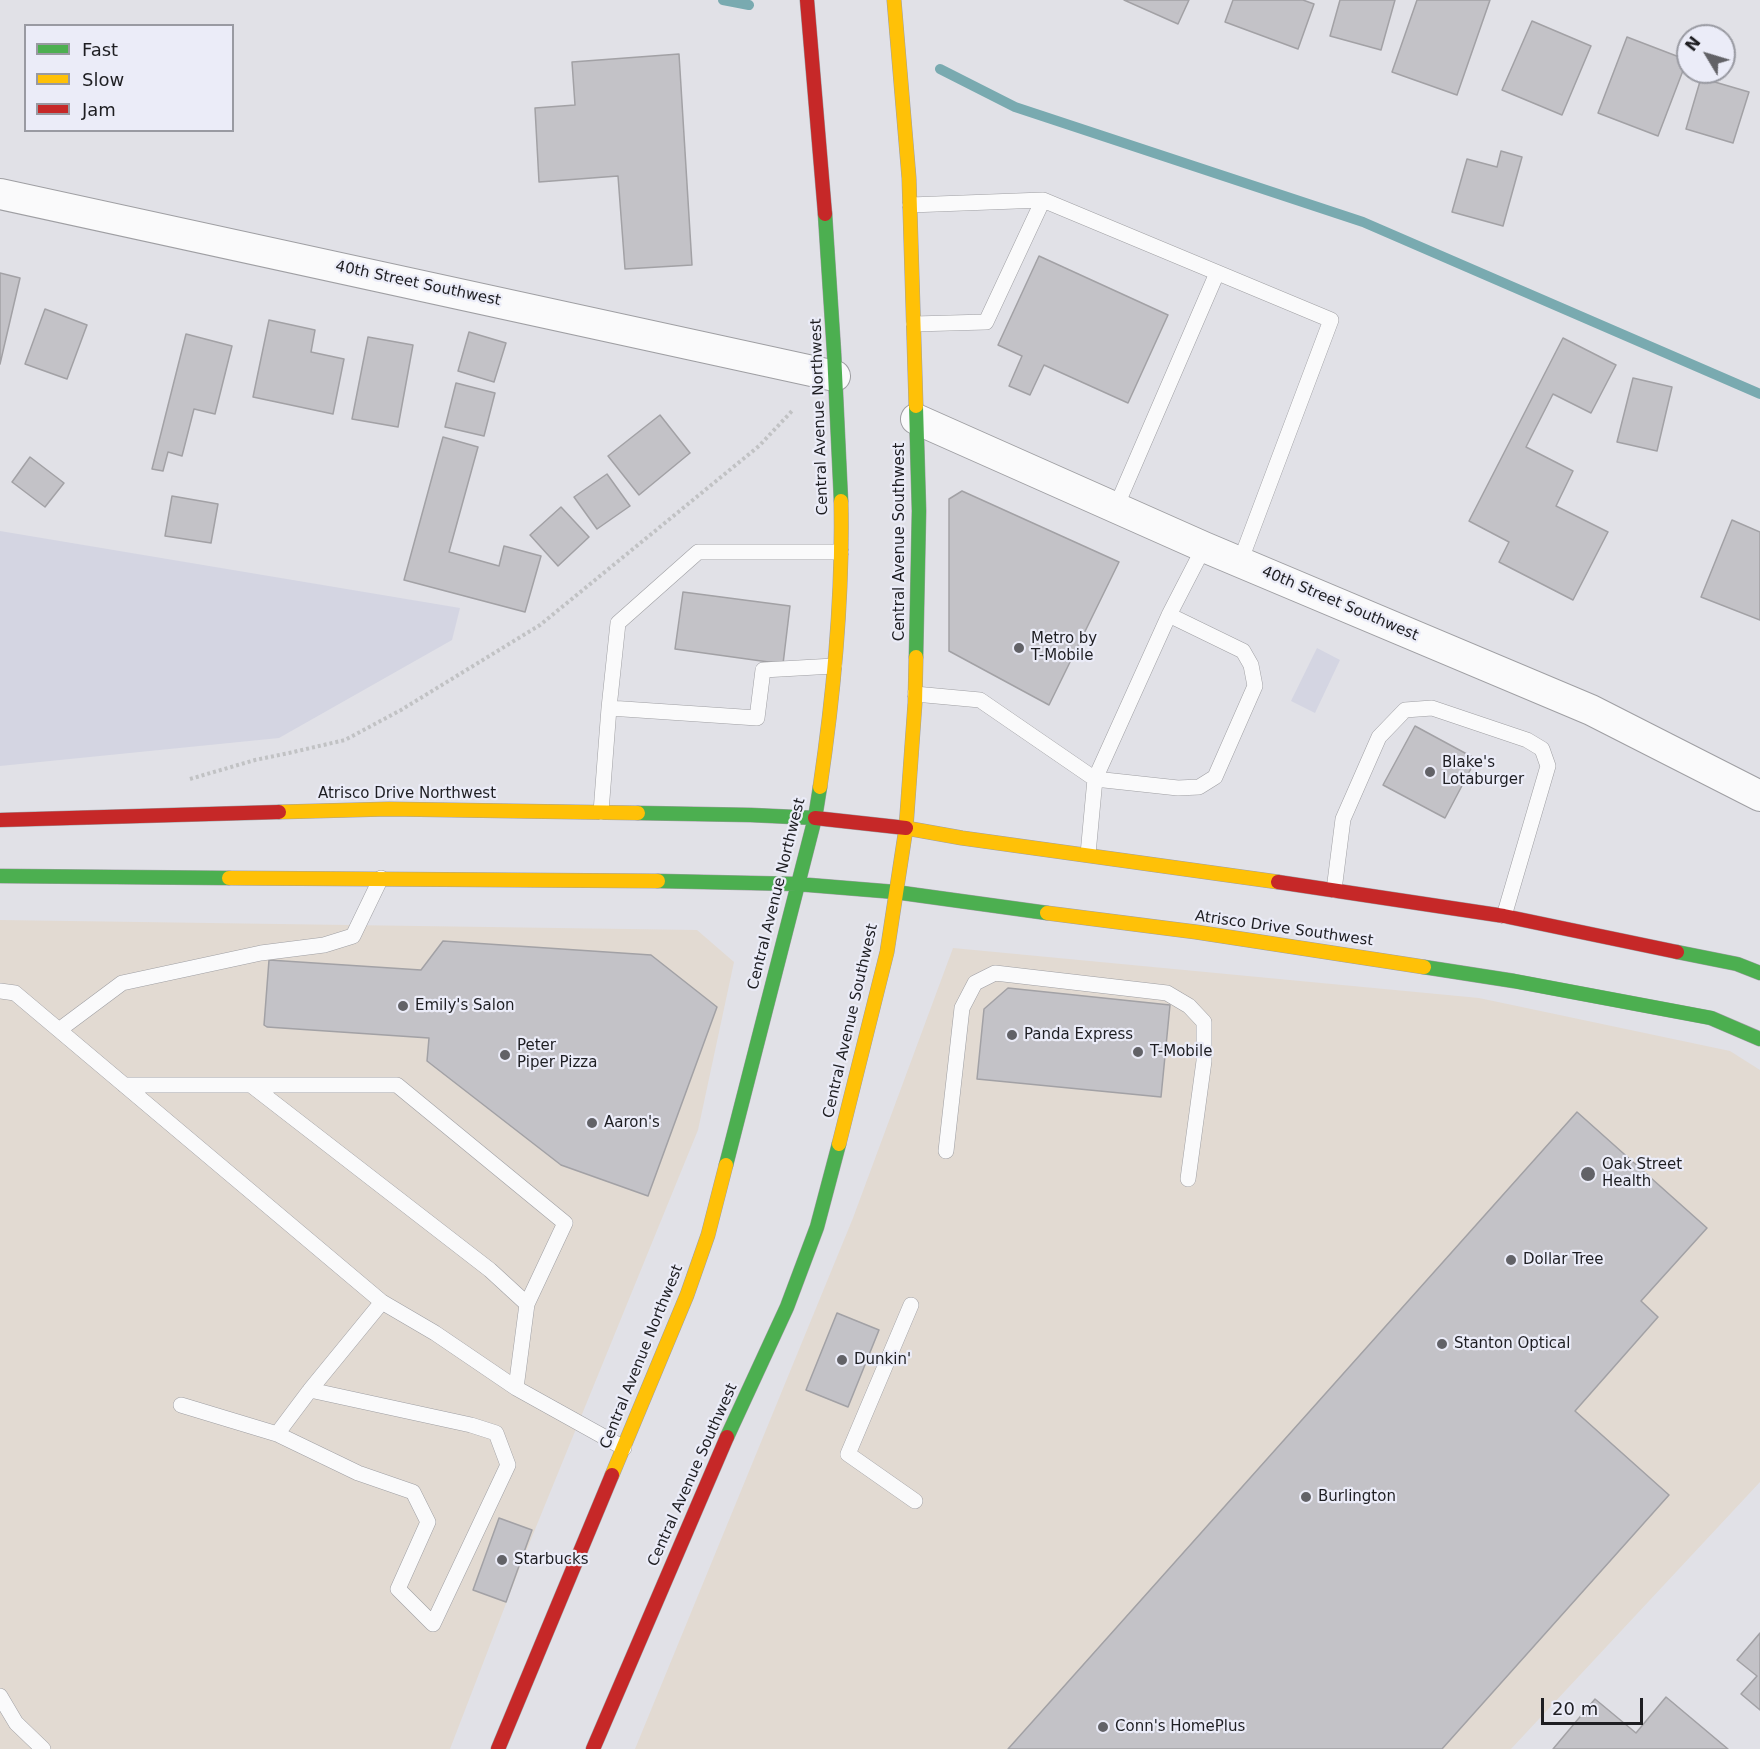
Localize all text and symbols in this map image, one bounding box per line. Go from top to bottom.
legend [24,24,234,132]
north arrow [1676,24,1736,84]
text: N [1681,33,1705,55]
text: Fast [82,39,118,60]
text: Slow [82,69,124,90]
text: Jam [82,99,116,120]
street label: 40th Street Southwest [334,258,502,310]
street label: Central Avenue Northwest [808,318,832,516]
street label: Central Avenue Southwest [891,443,909,641]
street label: 40th Street Southwest [1259,563,1421,645]
place label: Metro by T-Mobile [1031,630,1097,665]
marker: Metro by T-Mobile [1012,641,1026,655]
place label: Blake's Lotaburger [1442,754,1524,789]
marker: Blake's Lotaburger [1423,765,1437,779]
street label: Atrisco Drive Northwest [318,785,496,803]
street label: Central Avenue Northwest [744,796,810,992]
street label: Atrisco Drive Southwest [1194,908,1374,950]
street label: Central Avenue Southwest [820,922,882,1120]
place label: Emily's Salon [415,997,515,1015]
marker: Emily's Salon [396,999,410,1013]
place label: Panda Express [1024,1026,1133,1044]
marker: Panda Express [1005,1028,1019,1042]
place label: Peter Piper Pizza [517,1037,597,1072]
place label: T-Mobile [1150,1043,1212,1061]
marker: T-Mobile [1131,1045,1145,1059]
marker: Peter Piper Pizza [498,1048,512,1062]
place label: Aaron's [604,1114,660,1132]
marker: Aaron's [585,1116,599,1130]
place label: Oak Street Health [1602,1156,1682,1191]
marker: Oak Street Health [1579,1165,1597,1183]
place label: Dollar Tree [1523,1251,1603,1269]
marker: Dollar Tree [1504,1253,1518,1267]
street label: Central Avenue Northwest [597,1262,687,1452]
place label: Stanton Optical [1454,1335,1570,1353]
marker: Stanton Optical [1435,1337,1449,1351]
place label: Dunkin' [854,1351,911,1369]
marker: Dunkin' [835,1353,849,1367]
street label: Central Avenue Southwest [644,1381,742,1569]
place label: Burlington [1318,1488,1396,1506]
marker: Burlington [1299,1490,1313,1504]
place label: Starbucks [514,1551,589,1569]
marker: Starbucks [495,1553,509,1567]
scale bar [1544,1686,1646,1724]
text: 20 m [1552,1698,1598,1719]
place label: Conn's HomePlus [1115,1718,1245,1736]
marker: Conn's HomePlus [1096,1720,1110,1734]

